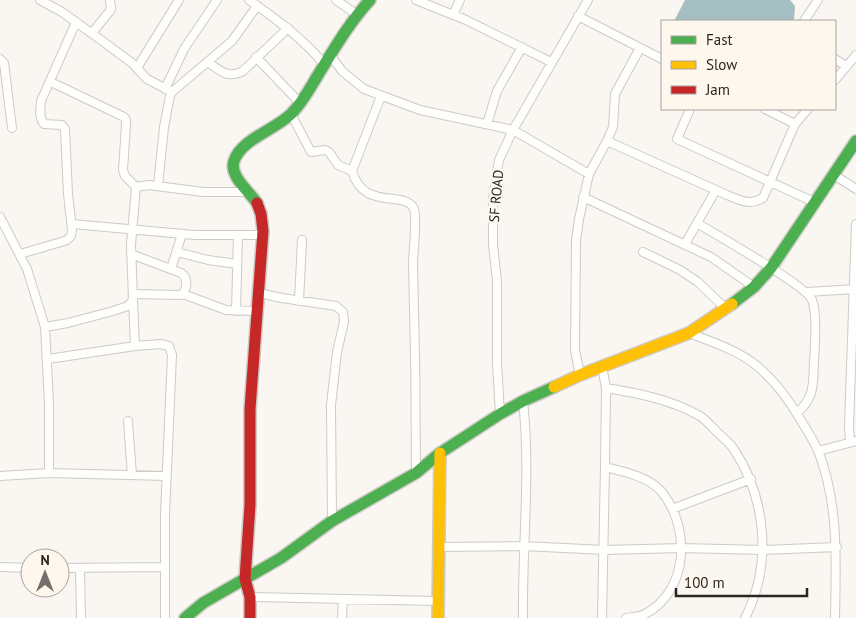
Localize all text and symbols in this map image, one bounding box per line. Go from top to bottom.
legend [661,20,836,110]
text: Fast [706,30,733,49]
text: Slow [706,55,737,74]
text: Jam [705,80,730,99]
street label: SF ROAD [485,169,507,223]
north arrow [20,548,70,598]
text: N [40,551,50,569]
scale bar [676,566,807,598]
text: 100 m [684,573,725,592]

